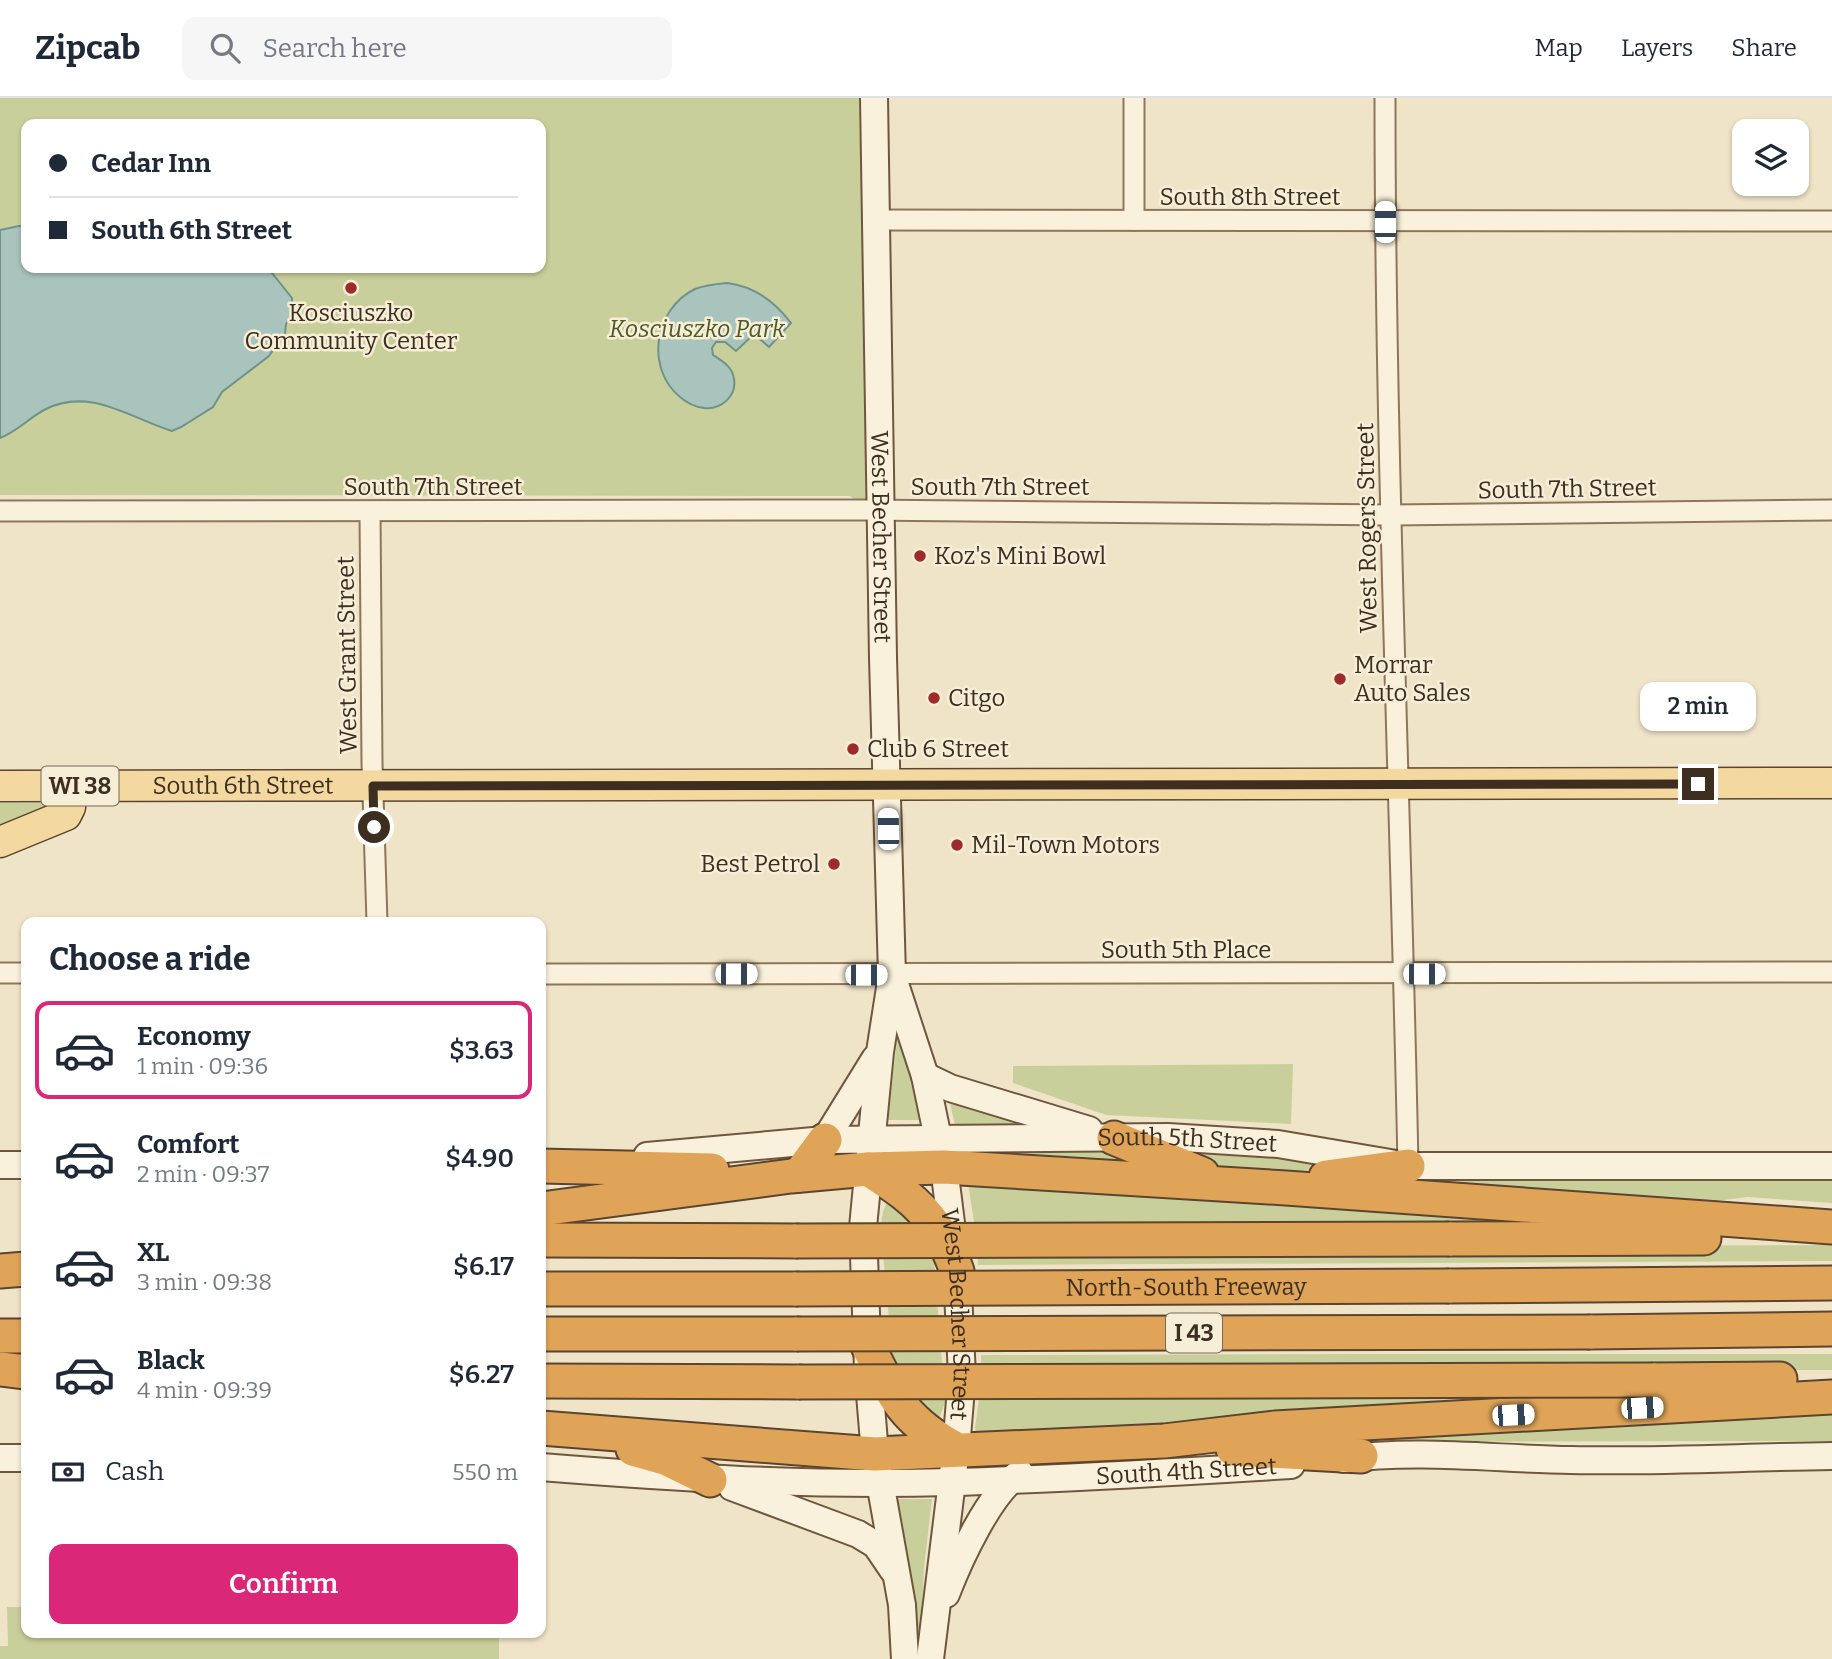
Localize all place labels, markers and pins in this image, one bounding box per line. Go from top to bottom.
marker: Kosciuszko Community Center [343,280,359,296]
place label: Kosciuszko Community Center [245,299,458,355]
place label: Koz's Mini Bowl [934,542,1106,570]
marker: Koz's Mini Bowl [912,548,928,564]
place label: Morrar Auto Sales [1354,651,1471,707]
marker: Morrar Auto Sales [1332,671,1348,687]
place label: Citgo [948,684,1005,712]
marker: Citgo [926,690,942,706]
place label: Club 6 Street [867,735,1009,763]
marker: Club 6 Street [845,741,861,757]
place label: Mil-Town Motors [971,831,1160,859]
marker: Mil-Town Motors [949,837,965,853]
place label: Best Petrol [700,850,820,878]
marker: Best Petrol [826,856,842,872]

